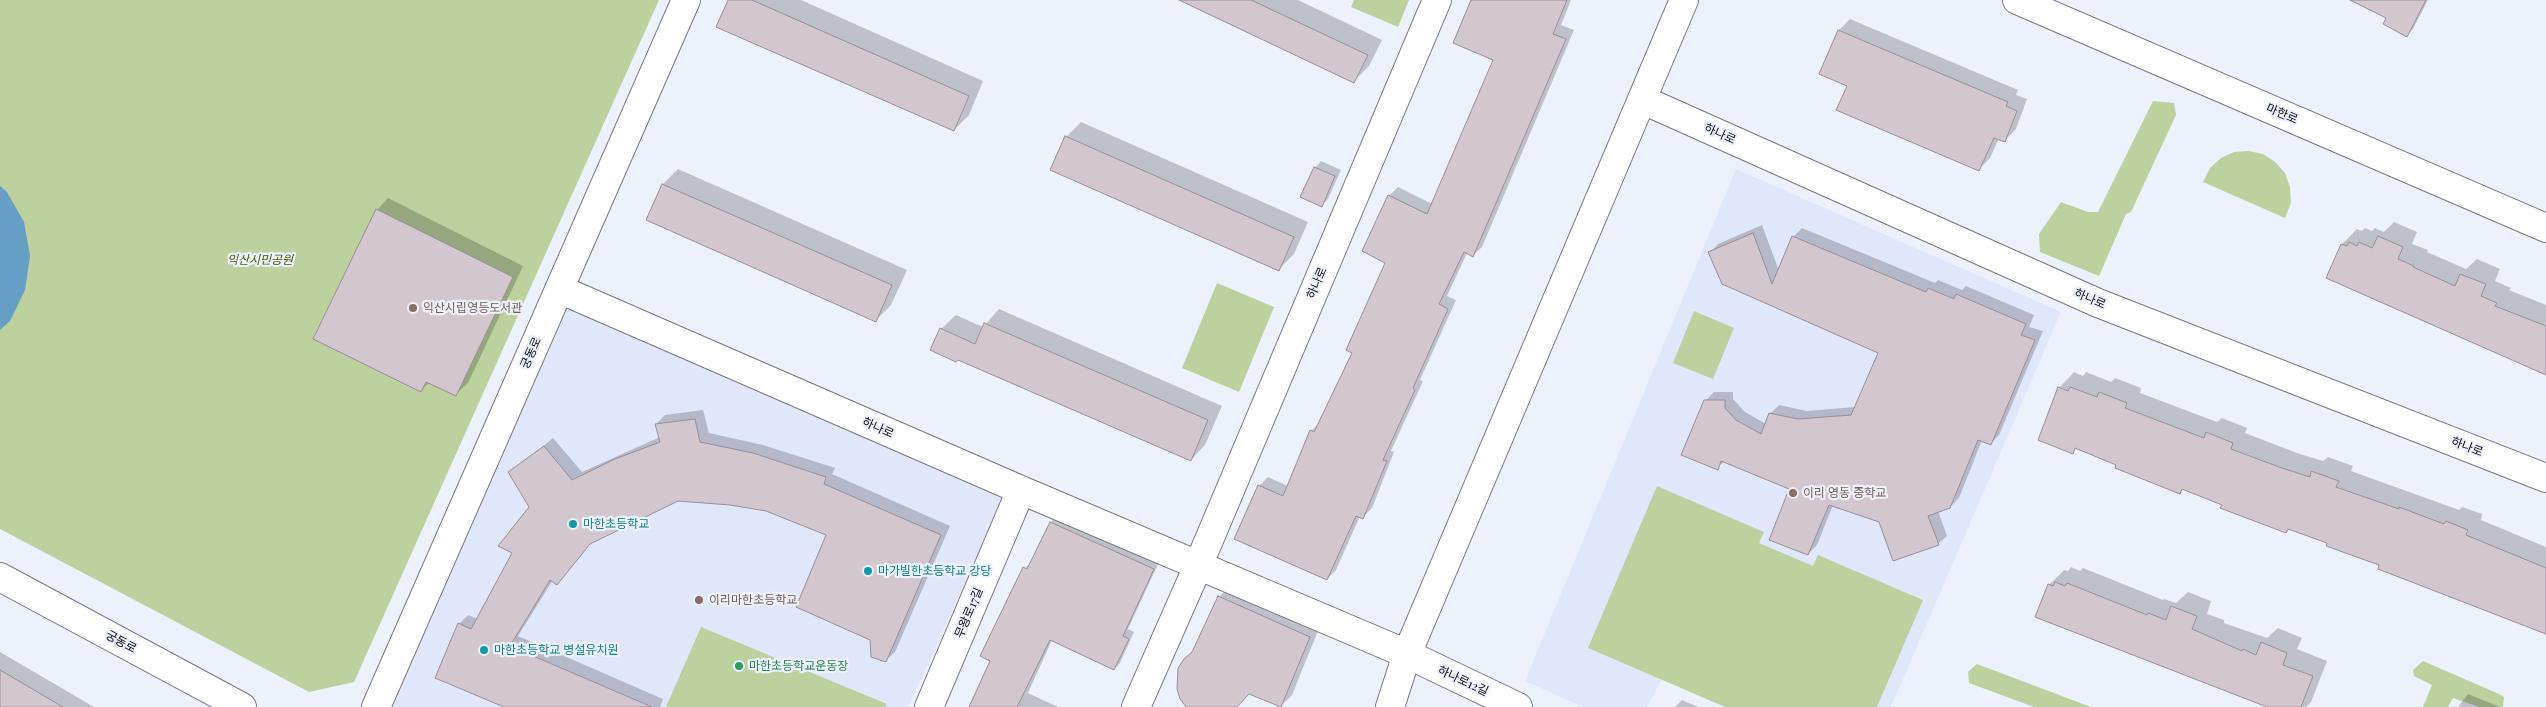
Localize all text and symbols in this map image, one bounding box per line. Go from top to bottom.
street label: 마한로 [2264,101,2300,127]
street label: 하나로 [1702,121,1738,147]
park label: 익산시민공원 [227,253,293,267]
street label: 하나로 [1304,265,1330,301]
street label: 하나로 [2072,286,2108,312]
place label: 익산시립영등도서관 [423,301,522,315]
marker: 익산시립영등도서관 [407,302,419,314]
street label: 궁동로 [518,335,544,371]
street label: 하나로 [860,415,896,441]
street label: 하나로 [2449,434,2485,460]
place label: 이리 영동 중학교 [1803,486,1886,500]
marker: 이리 영동 중학교 [1787,487,1799,499]
place label: 마한초등학교 [583,517,649,531]
marker: 마한초등학교 [567,518,579,530]
place label: 마가빌한초등학교 강당 [878,564,991,578]
marker: 마가빌한초등학교 강당 [862,565,874,577]
street label: 무왕로17길 [952,586,986,640]
place label: 이리마한초등학교 [709,593,797,607]
marker: 이리마한초등학교 [693,594,705,606]
street label: 궁동로 [103,628,139,656]
place label: 마한초등학교 병설유치원 [494,643,618,657]
marker: 마한초등학교 병설유치원 [478,644,490,656]
place label: 마한초등학교운동장 [749,659,848,673]
marker: 마한초등학교운동장 [733,660,745,672]
street label: 하나로12길 [1435,663,1491,699]

